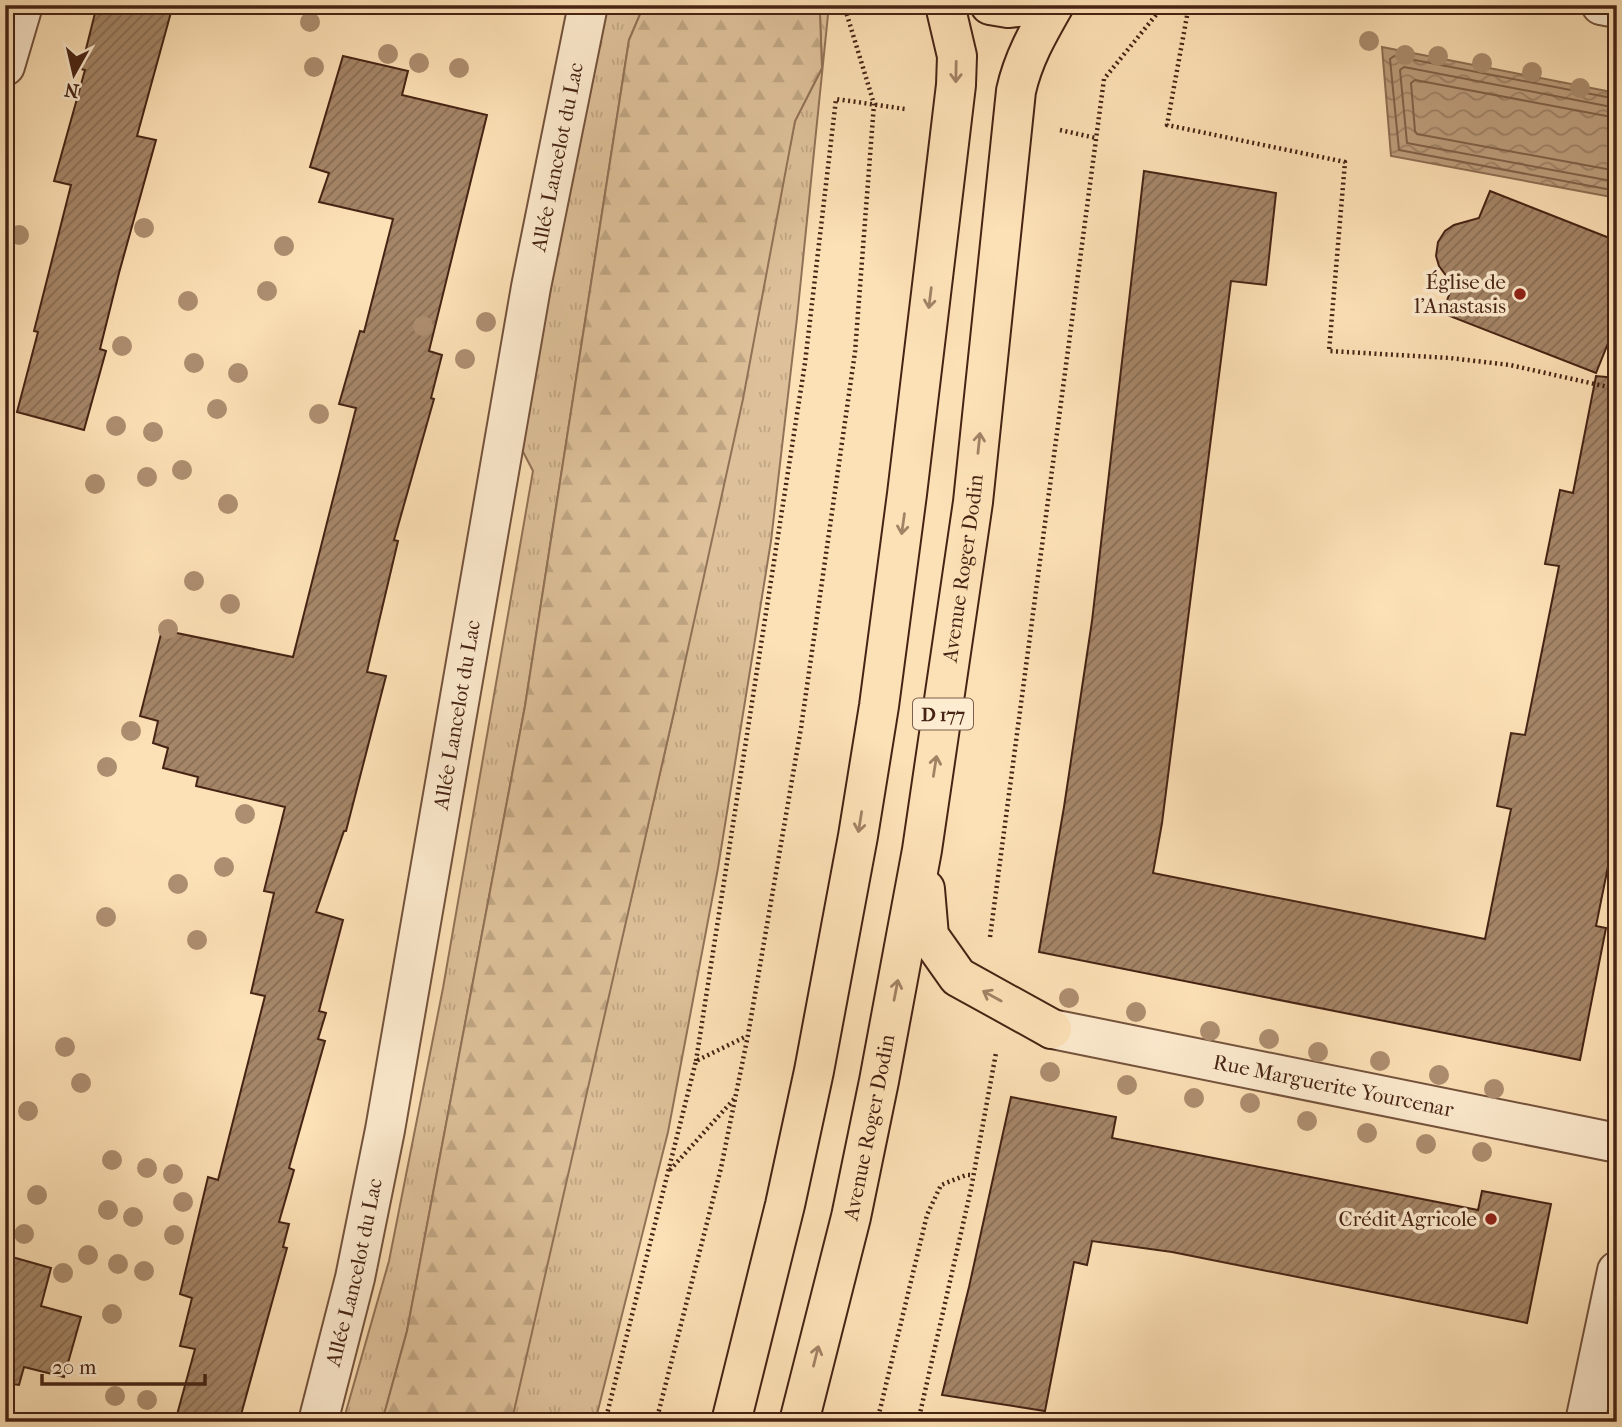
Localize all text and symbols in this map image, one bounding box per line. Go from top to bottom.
north arrow [38,38,108,108]
street label: Allée Lancelot du Lac [526,60,588,254]
one-way arrow [950,60,963,83]
text: N [63,78,80,102]
place label: Église de l’Anastasis [1413,270,1506,318]
one-way arrow [924,286,937,309]
marker: Église de l’Anastasis [1512,286,1528,302]
one-way arrow [972,432,985,455]
street label: Avenue Roger Dodin [938,473,988,665]
one-way arrow [897,512,910,535]
street label: Allée Lancelot du Lac [428,618,485,813]
road number: D 177 [913,698,973,730]
one-way arrow [929,755,942,778]
one-way arrow [853,810,866,833]
one-way arrow [890,979,904,1002]
one-way arrow [982,989,1003,1002]
street label: Avenue Roger Dodin [838,1032,899,1224]
street label: Rue Marguerite Yourcenar [1211,1050,1456,1122]
street label: Allée Lancelot du Lac [321,1176,387,1370]
place label: Crédit Agricole [1339,1207,1477,1231]
marker: Crédit Agricole [1483,1211,1499,1227]
scale bar [42,1343,205,1387]
one-way arrow [810,1345,823,1367]
text: 20 m [52,1355,97,1379]

